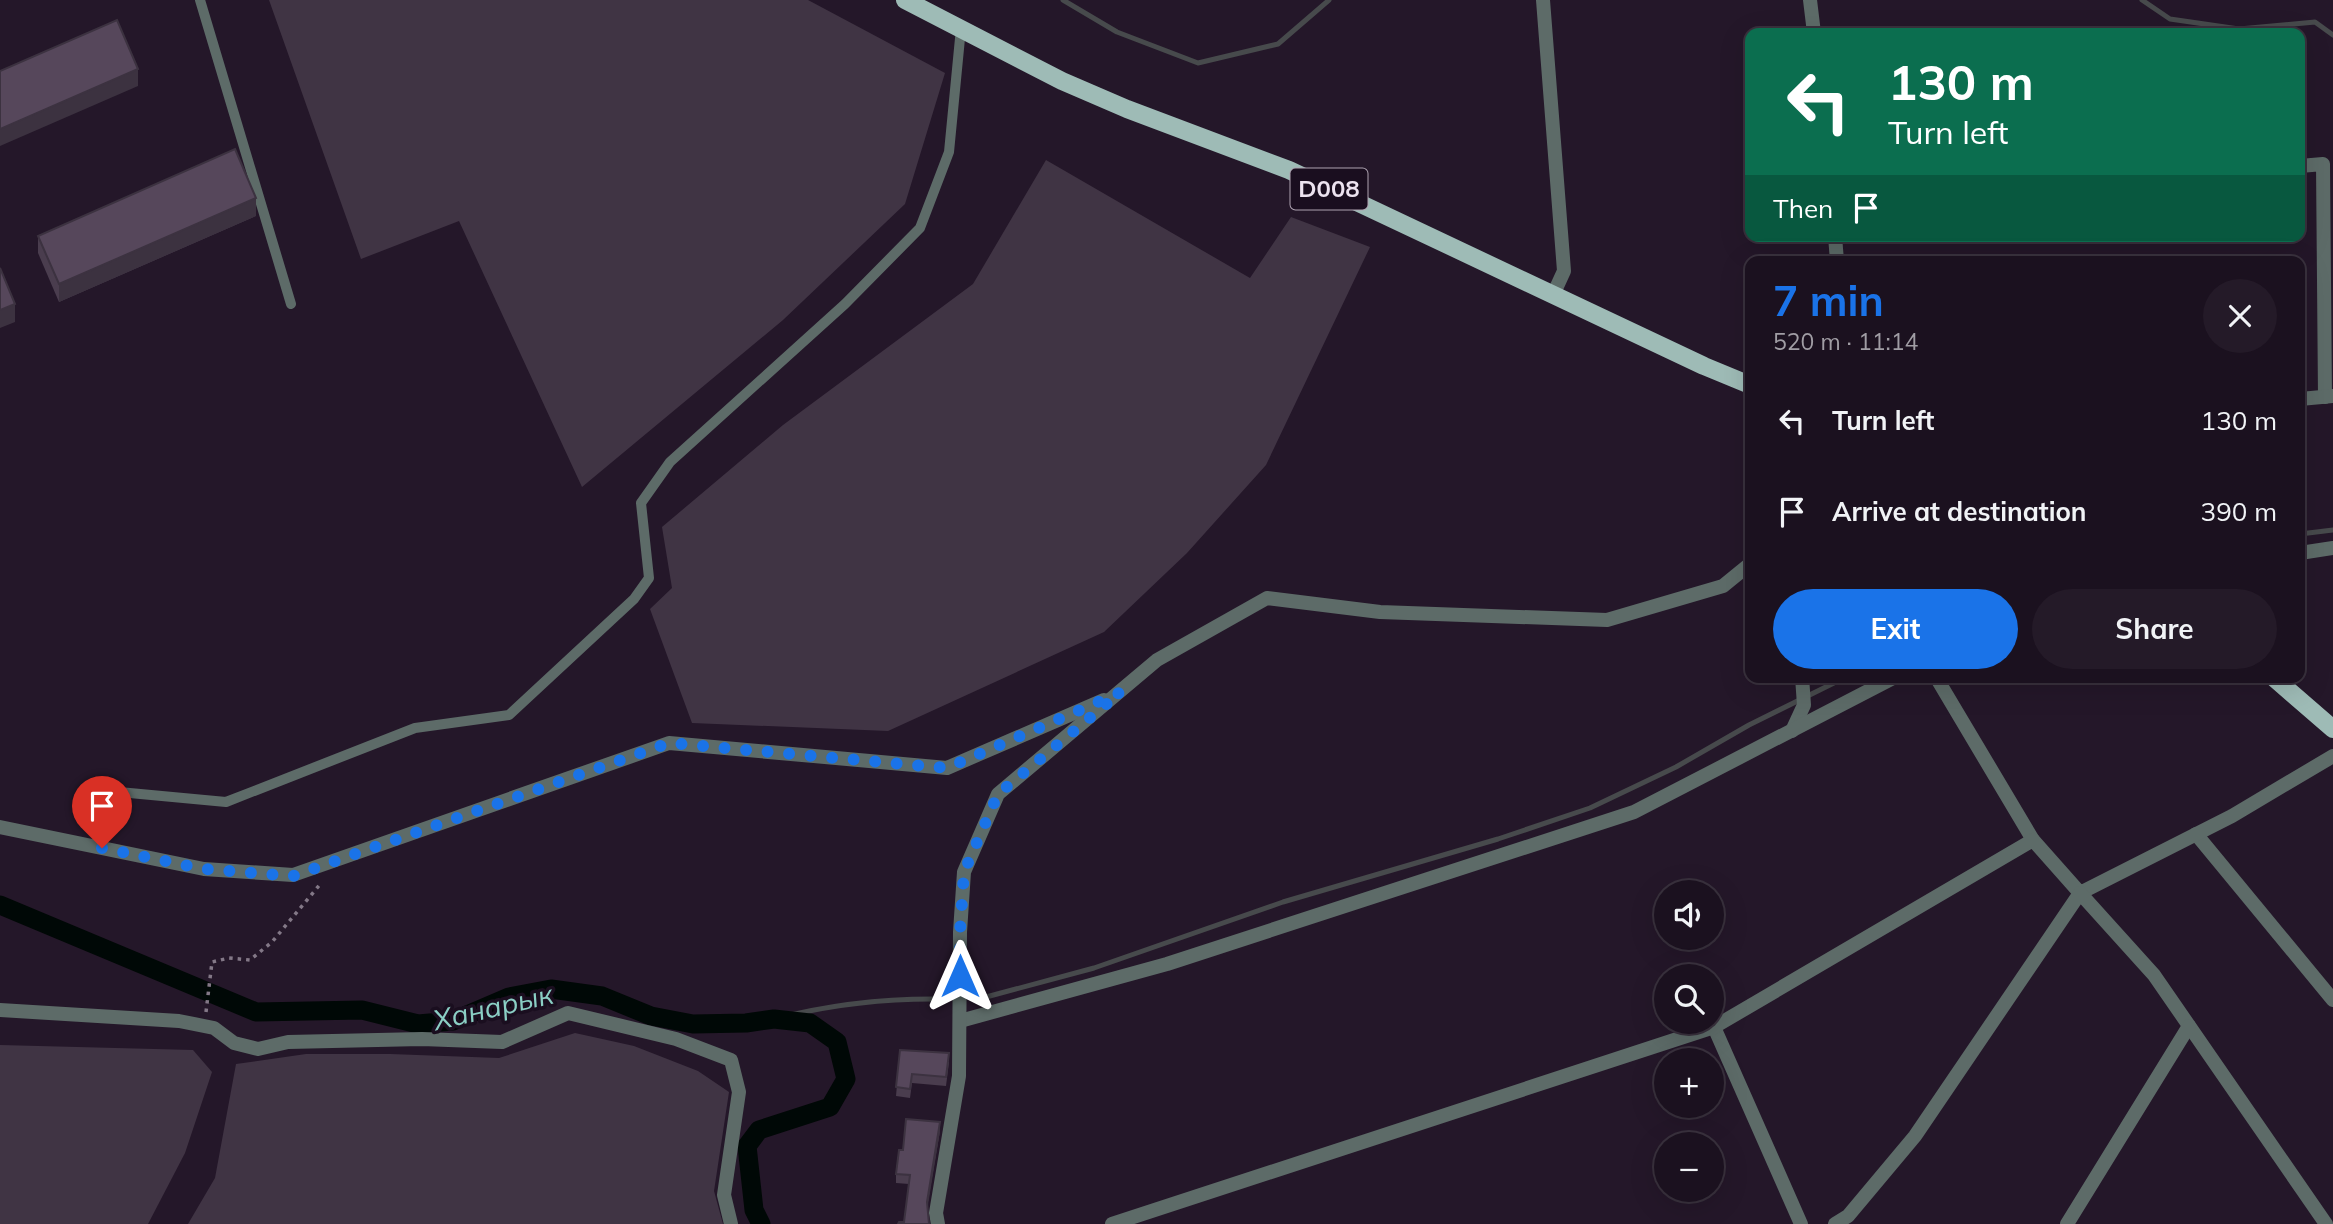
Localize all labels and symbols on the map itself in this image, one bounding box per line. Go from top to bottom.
road number: D008 [1290,168,1368,210]
pin [72,776,132,848]
position arrow [923,939,997,1013]
water label: Ханарык [428,976,557,1038]

